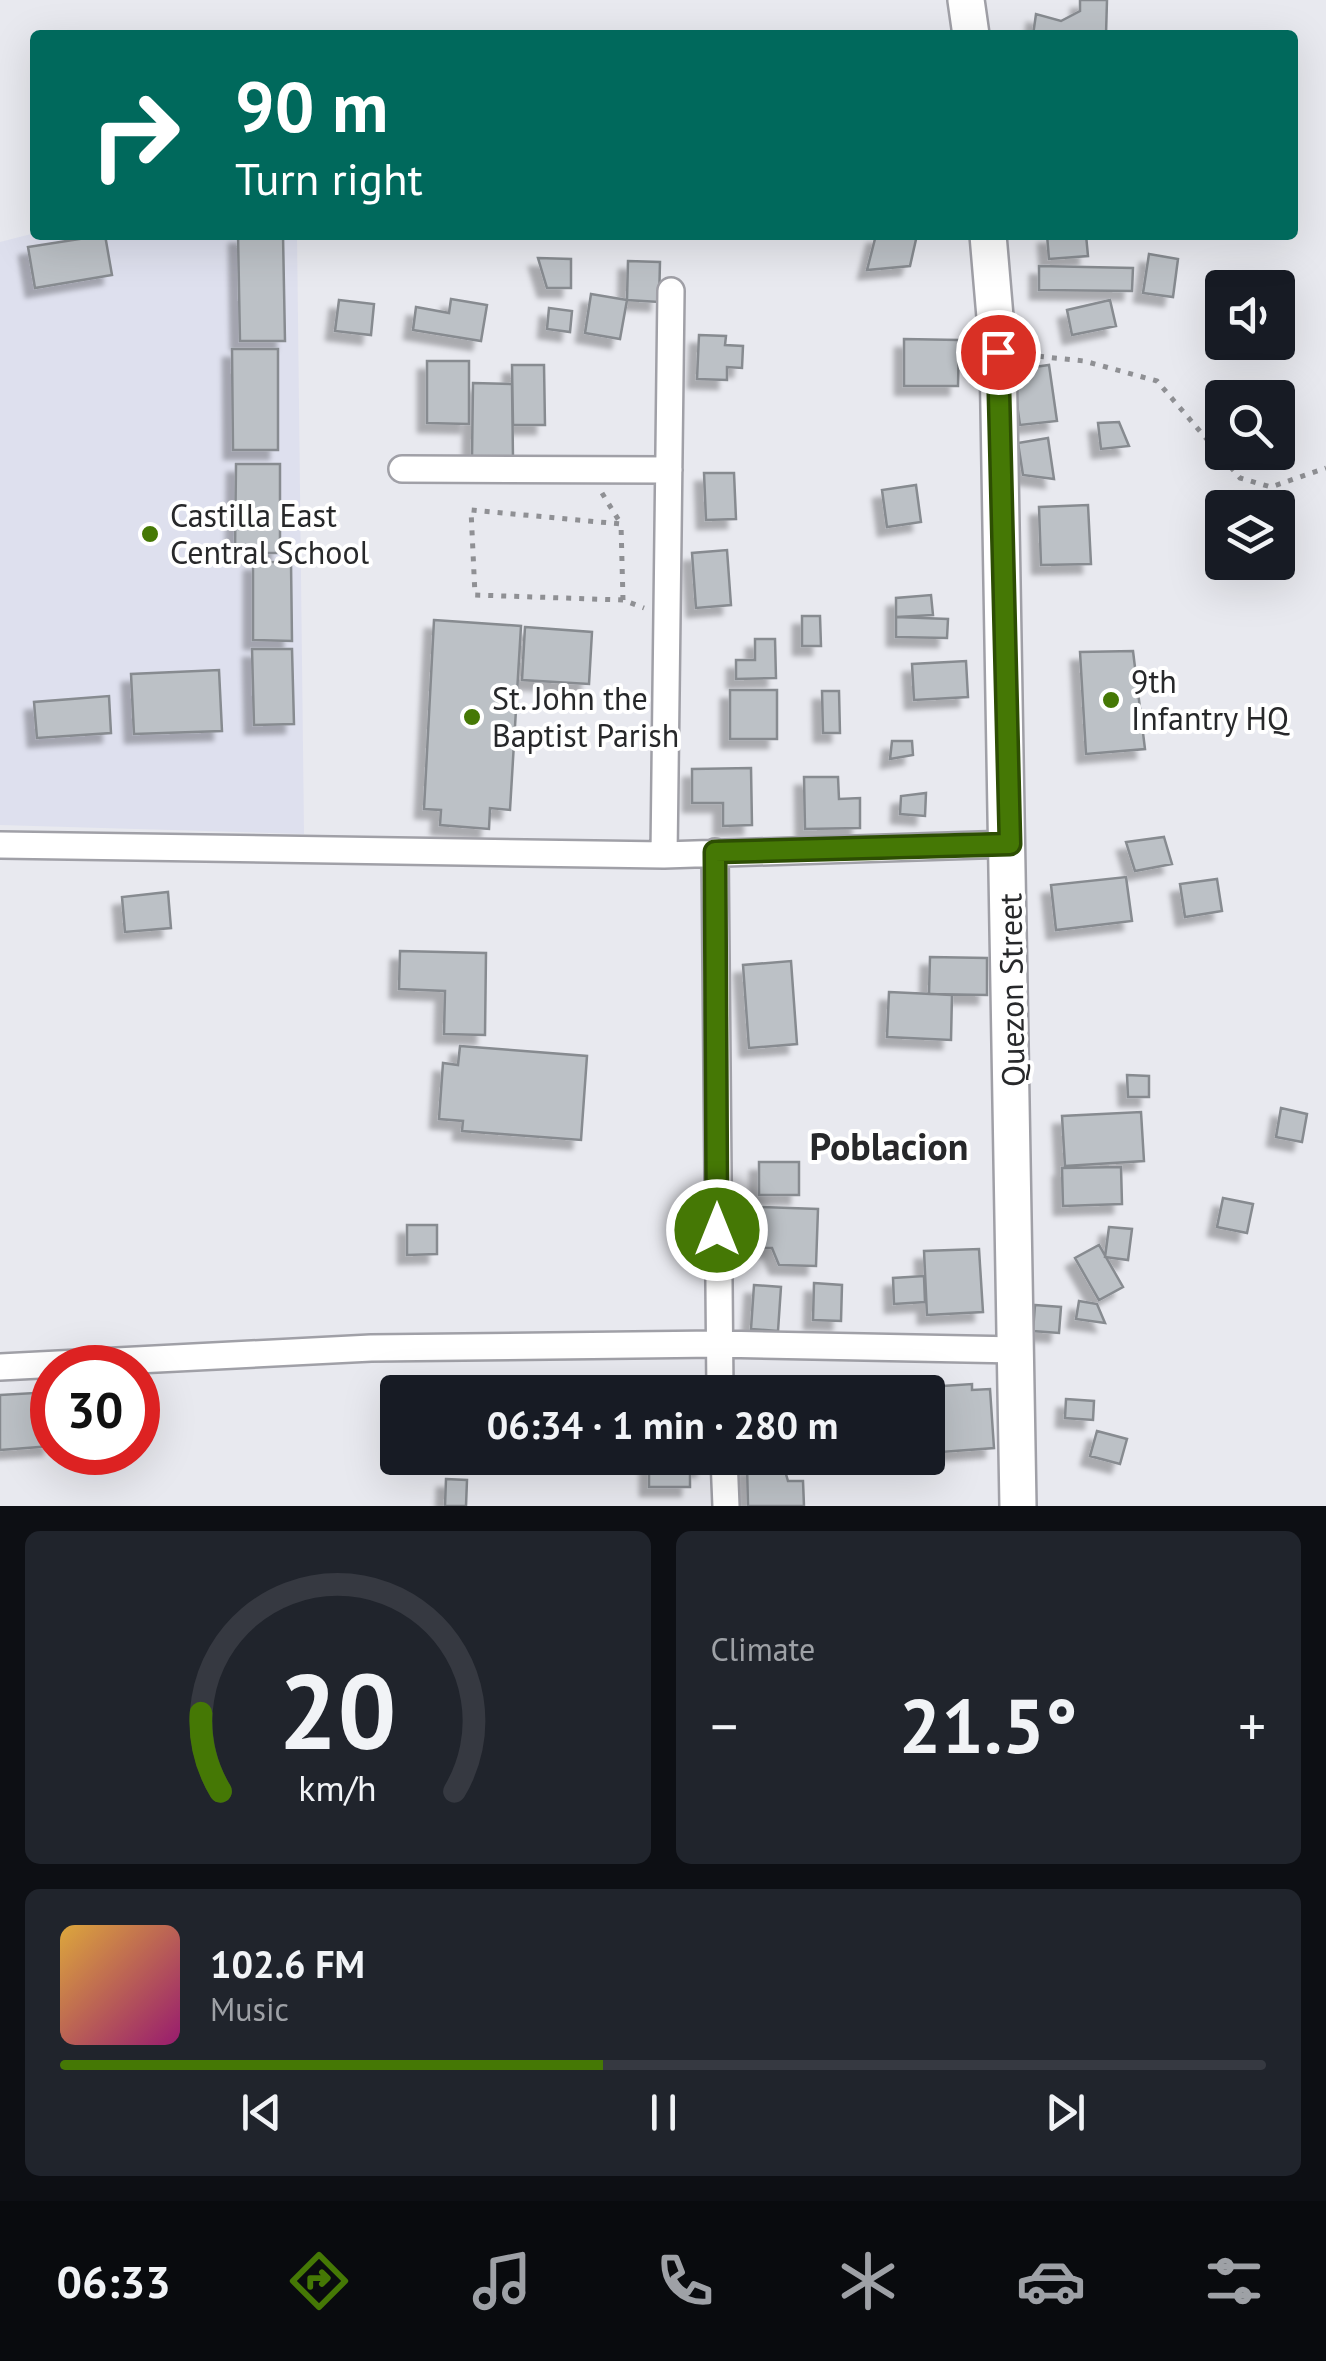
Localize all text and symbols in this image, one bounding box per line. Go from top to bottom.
text: 90 m [235,61,388,151]
icon: right [70,70,200,200]
text: Turn right [235,149,423,207]
map controls [1205,270,1295,580]
button: sound [1205,270,1295,360]
pin [956,310,1041,395]
icon: arrive [971,325,1026,380]
button: search [1205,380,1295,470]
button: layers [1205,490,1295,580]
place label: Castilla East Central School [170,494,370,573]
marker: Castilla East Central School [139,523,161,545]
place label: 9th Infantry HQ [1131,660,1290,739]
place label: St. John the Baptist Parish [492,677,679,756]
marker: 9th Infantry HQ [1100,689,1122,711]
marker: St. John the Baptist Parish [461,706,483,728]
street label: Quezon Street [988,893,1034,1087]
district label: Poblacion [810,1121,968,1170]
position arrow [665,1178,769,1282]
speed limit sign: 30 [30,1345,160,1475]
text: 06:34 · 1 min · 280 m [487,1400,838,1449]
text: Climate [711,1628,815,1670]
text: 20 [279,1643,397,1778]
text: 21.5° [899,1677,1078,1774]
text: − [711,1690,738,1761]
text: + [1238,1690,1266,1761]
text: km/h [299,1765,377,1811]
text: 102.6 FM [210,1939,365,1988]
text: Music [210,1988,289,2030]
icon: previous [234,2085,289,2140]
icon: pause [636,2085,691,2140]
icon: next [1038,2085,1093,2140]
icon: directions [284,2246,354,2316]
icon: music [467,2246,537,2316]
icon: phone [650,2246,720,2316]
icon: climate [833,2246,903,2316]
icon: car [1016,2246,1086,2316]
icon: filters [1199,2246,1269,2316]
text: 06:33 [57,2252,171,2310]

